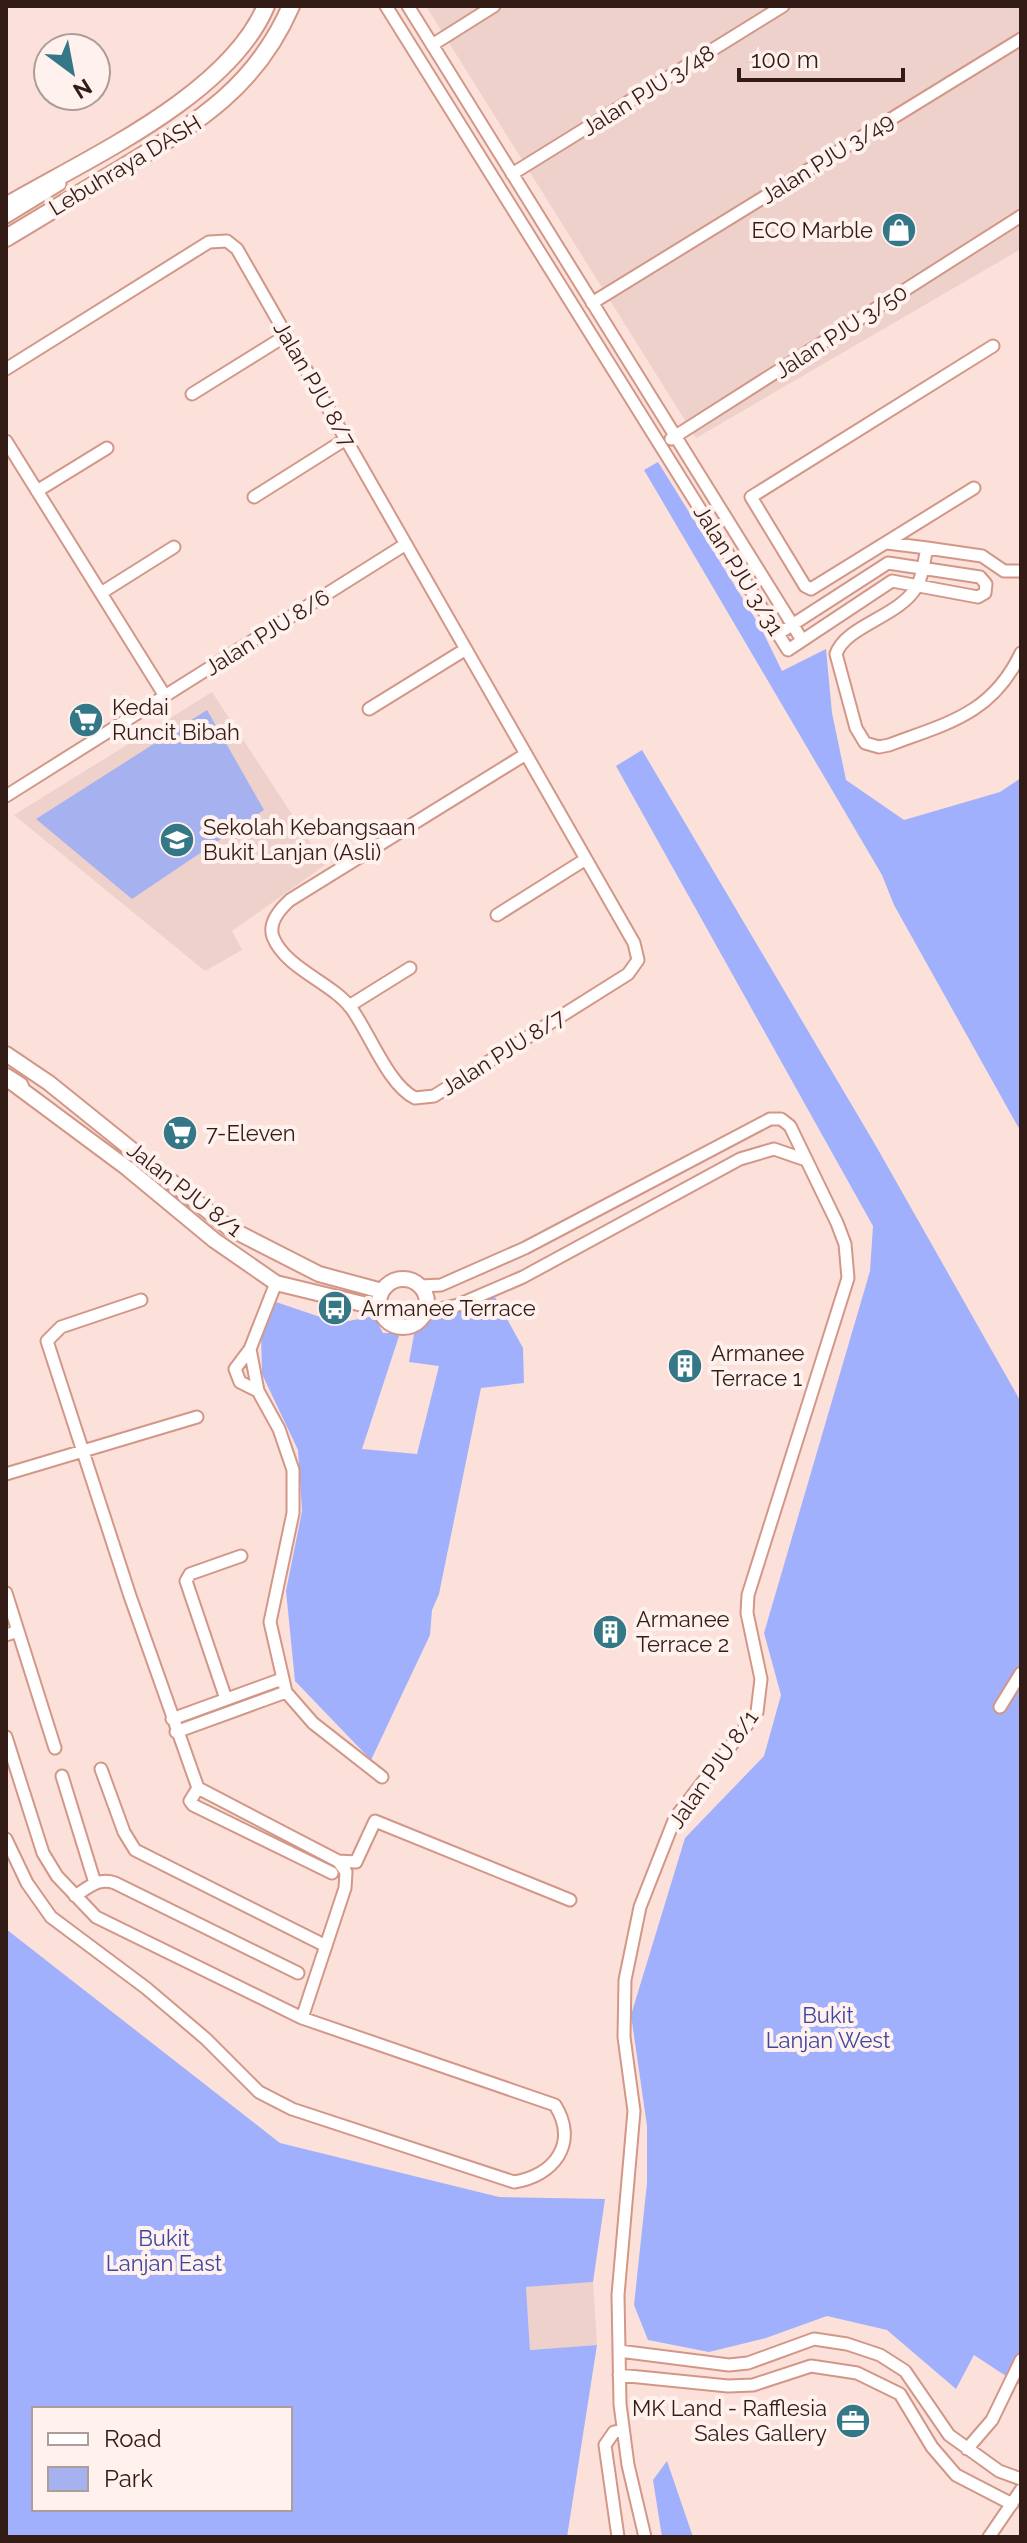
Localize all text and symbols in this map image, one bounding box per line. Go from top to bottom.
north arrow [32,32,112,112]
scale bar [739,32,903,82]
street label: Jalan PJU 3/48 [577,39,719,141]
text: 100 m [751,45,819,74]
text: N [69,73,97,104]
street label: Jalan PJU 3/49 [756,107,898,209]
street label: Lebuhraya DASH [44,109,206,221]
shop icon: ECO Marble [880,211,918,249]
place label: ECO Marble [751,217,873,243]
street label: Jalan PJU 3/50 [770,279,912,383]
street label: Jalan PJU 8/7 [268,316,362,452]
street label: Jalan PJU 3/31 [689,500,789,640]
street label: Jalan PJU 8/6 [200,583,334,681]
place label: Kedai Runcit Bibah [112,694,240,745]
supermarket icon: Kedai Runcit Bibah [67,701,105,739]
place label: Sekolah Kebangsaan Bukit Lanjan (Asli) [203,814,416,865]
school or university icon: Sekolah Kebangsaan Bukit Lanjan (Asli) [158,821,196,859]
street label: Jalan PJU 8/7 [436,1003,570,1100]
supermarket icon: 7-Eleven [161,1114,199,1152]
place label: 7-Eleven [206,1120,295,1146]
street label: Jalan PJU 8/1 [122,1136,248,1242]
bus stop icon: Armanee Terrace [316,1289,354,1327]
place label: Armanee Terrace [361,1295,536,1321]
place label: Armanee Terrace 1 [711,1340,805,1391]
building icon: Armanee Terrace 1 [666,1347,704,1385]
place label: Armanee Terrace 2 [636,1606,730,1657]
building icon: Armanee Terrace 2 [591,1613,629,1651]
street label: Jalan PJU 8/1 [663,1705,763,1833]
park label: Bukit Lanjan West [766,2002,891,2053]
park label: Bukit Lanjan East [106,2225,223,2276]
place label: MK Land - Rafflesia Sales Gallery [632,2395,827,2446]
office icon: MK Land - Rafflesia Sales Gallery [834,2402,872,2440]
legend [32,2407,292,2511]
text: Road [104,2424,162,2453]
text: Park [104,2464,153,2493]

